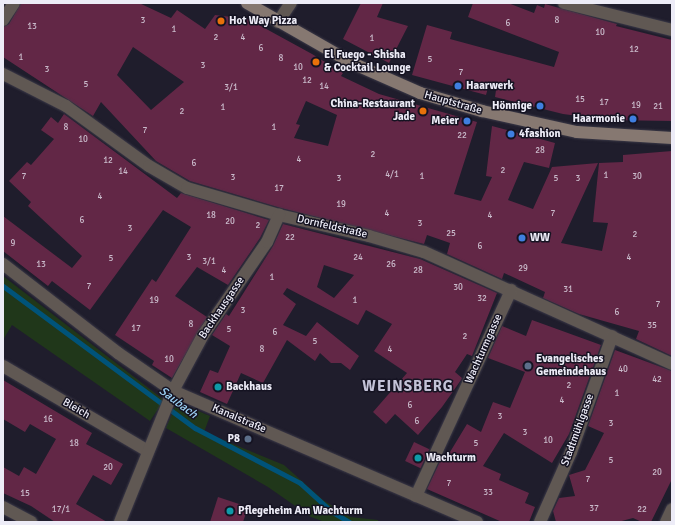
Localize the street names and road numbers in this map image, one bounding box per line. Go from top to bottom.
street label: Hauptstraße [423,88,483,118]
street label: Dornfeldstraße [296,213,368,241]
street label: Backhausgasse [196,275,248,341]
street label: Wachturmgasse [463,312,505,386]
street label: Stadtmühlgasse [559,392,597,468]
street label: Bleich [60,396,92,422]
street label: Kanalstraße [210,402,268,436]

